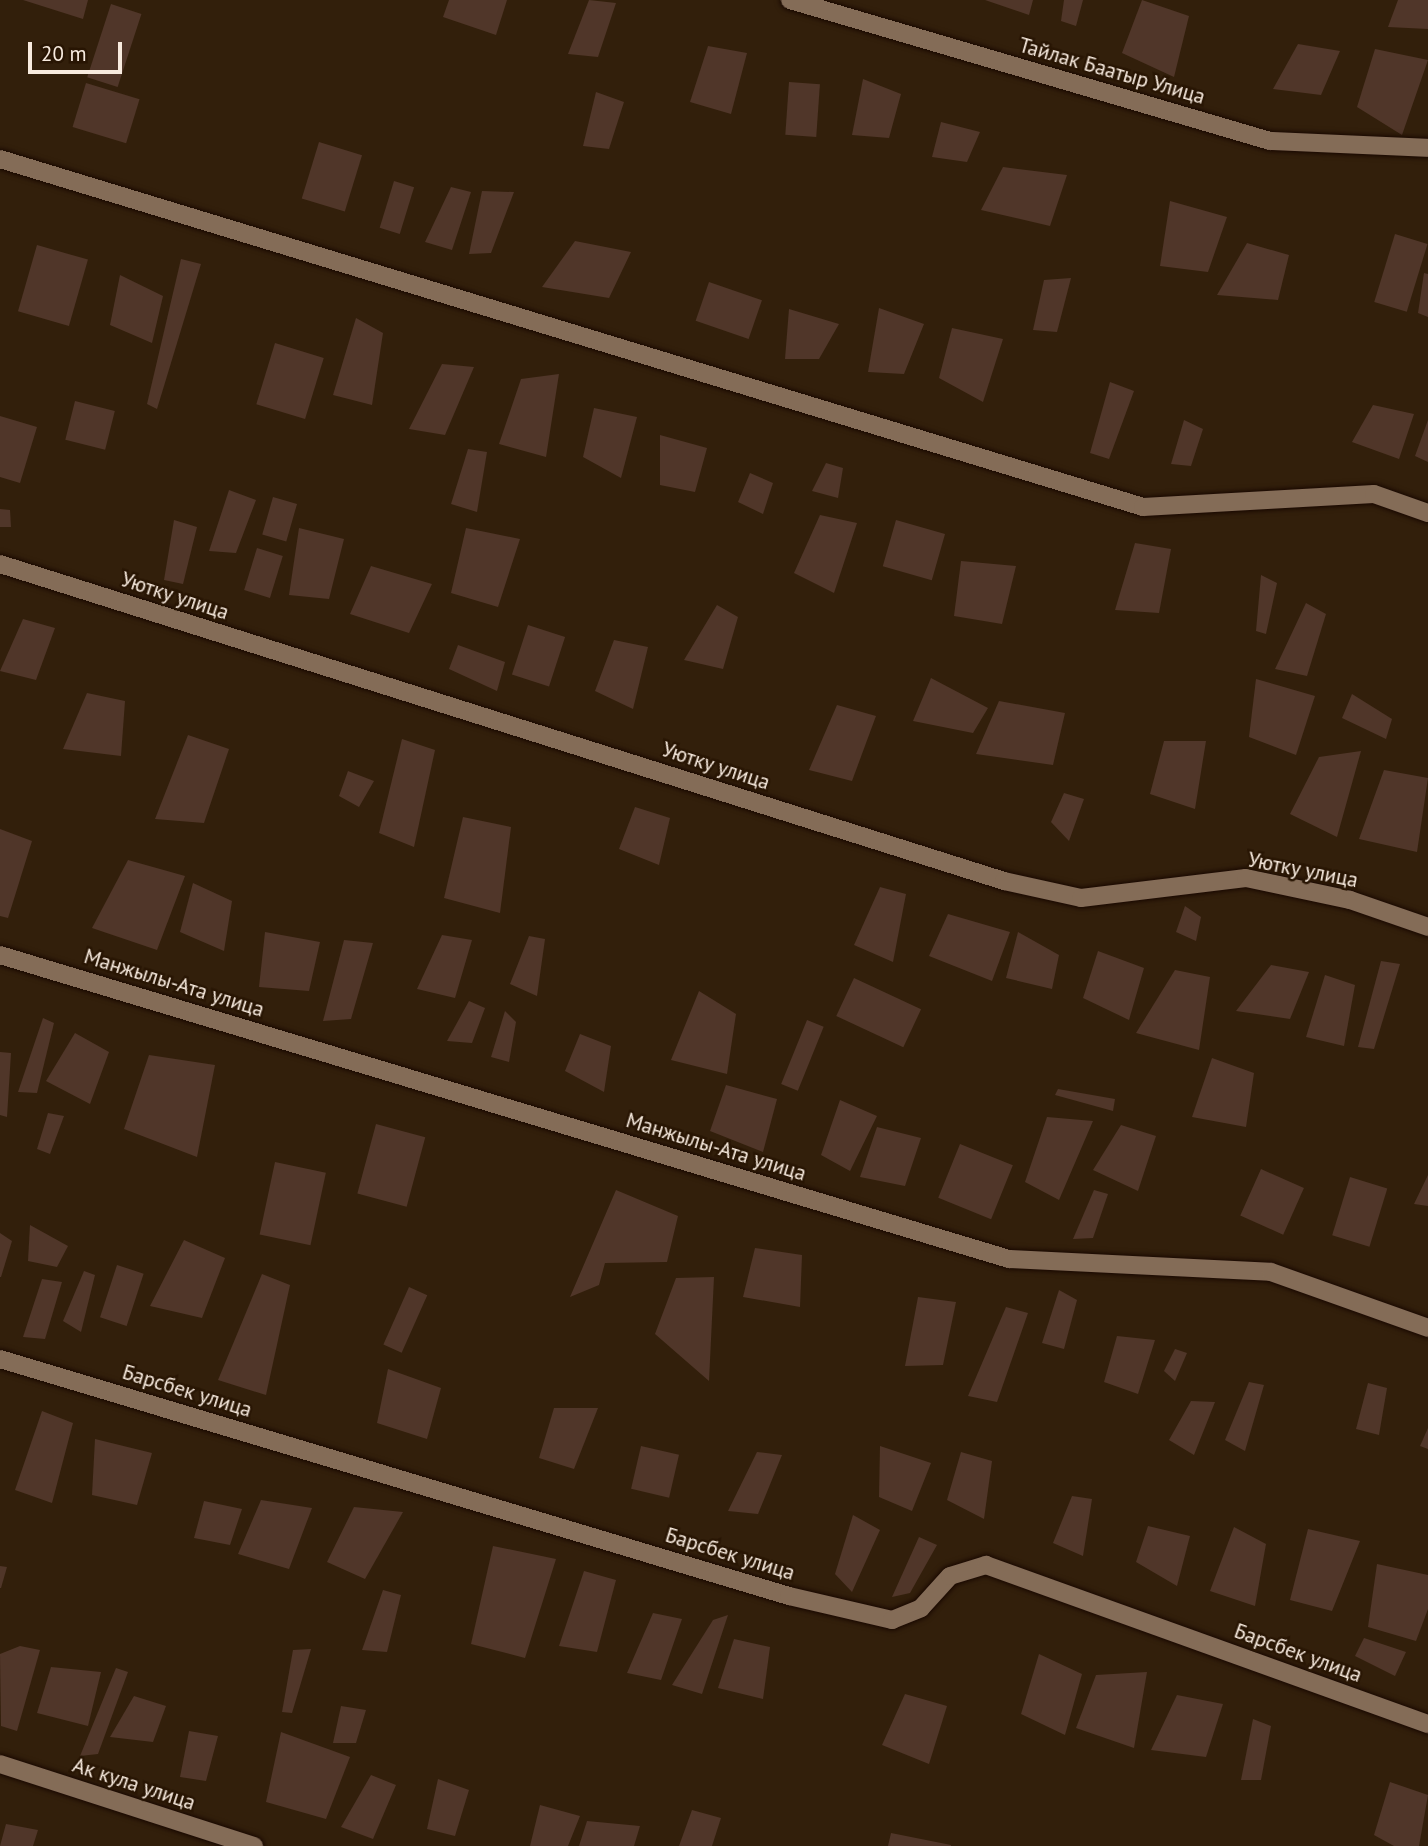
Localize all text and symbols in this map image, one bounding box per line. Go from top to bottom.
scale bar [32,28,126,72]
street label: Тайлак Баатыр Улица [1016,32,1208,110]
text: 20 m [41,40,87,67]
street label: Уютку улица [118,567,232,625]
street label: Уютку улица [659,737,773,795]
street label: Уютку улица [1245,847,1361,893]
street label: Манжылы-Ата улица [81,944,267,1022]
street label: Манжылы-Ата улица [623,1108,809,1186]
street label: Барсбек улица [119,1359,255,1423]
street label: Барсбек улица [662,1522,798,1586]
street label: Барсбек улица [1231,1618,1365,1688]
street label: Ак кула улица [69,1752,199,1816]

